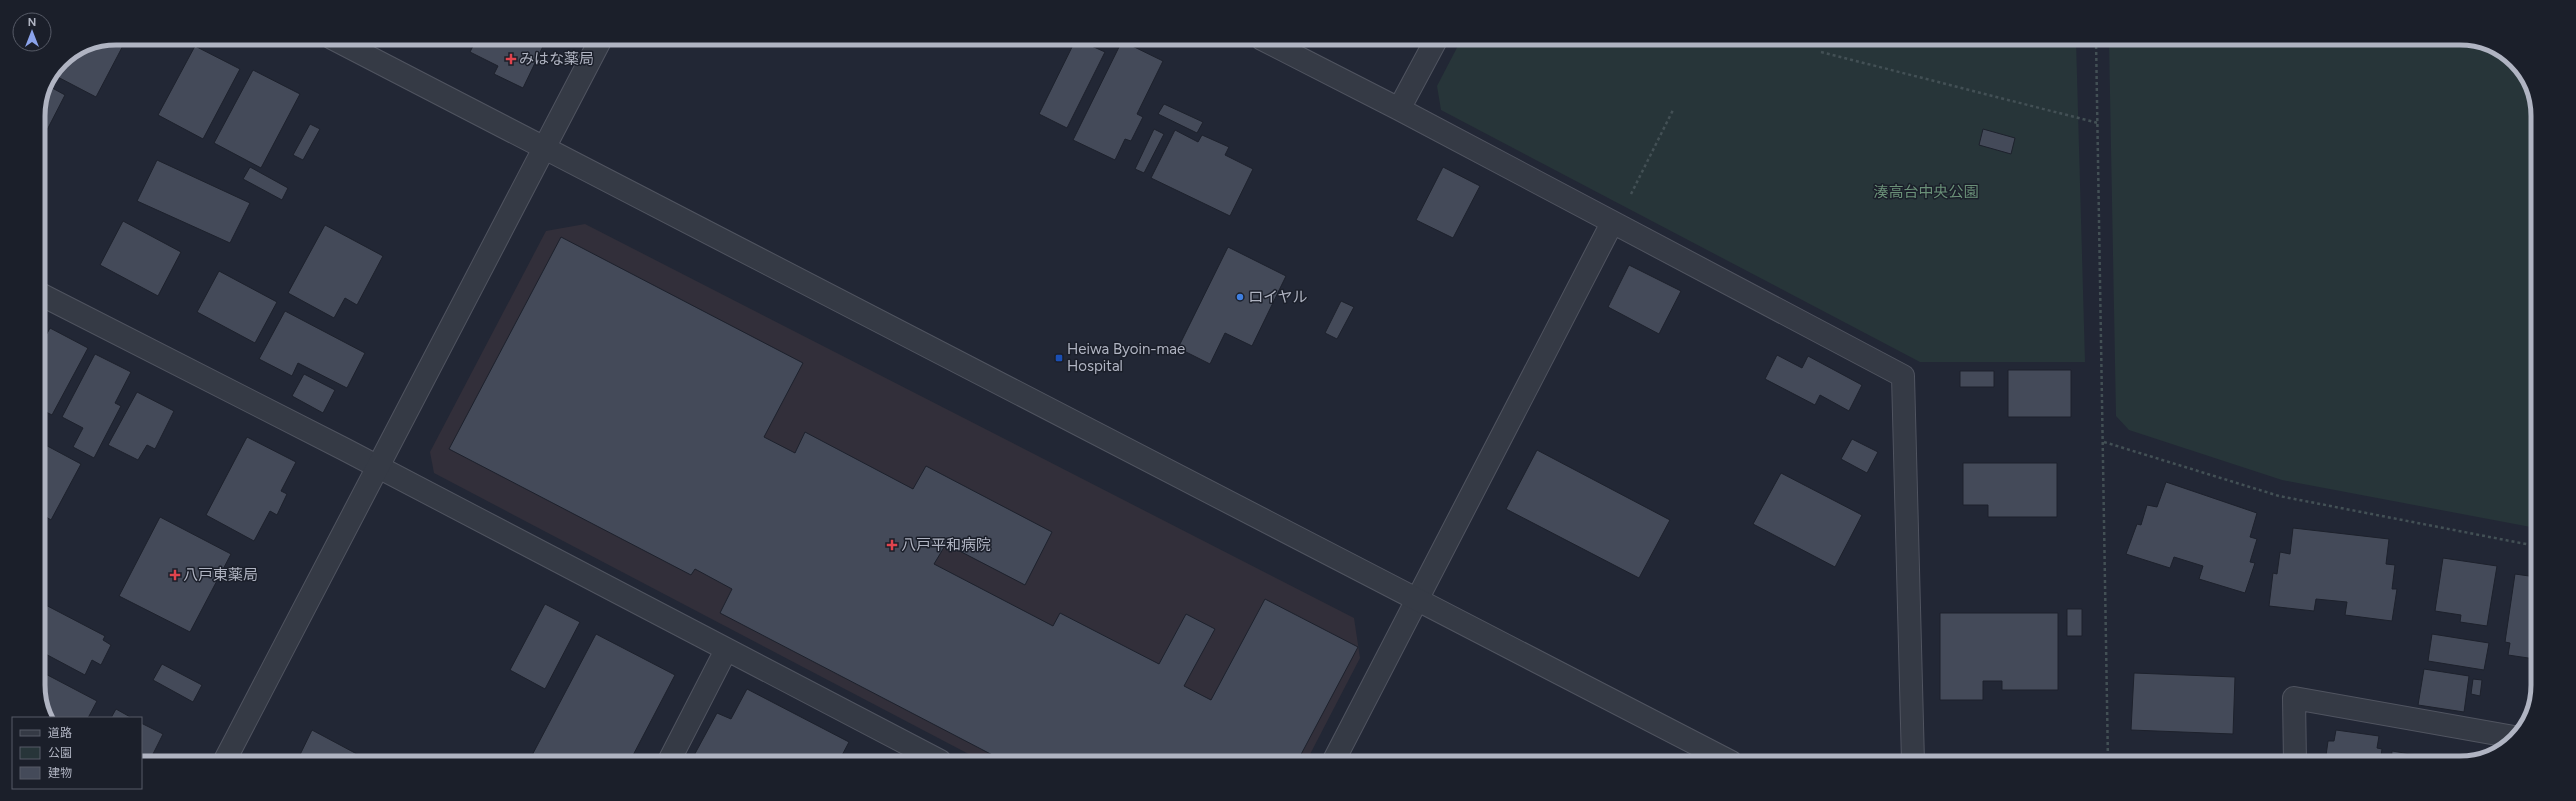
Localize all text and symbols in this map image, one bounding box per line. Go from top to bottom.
north arrow [12,12,52,52]
text: N [28,16,36,29]
place label: みはな薬局 [519,50,594,68]
marker: みはな薬局 [506,54,516,64]
park label: 湊高台中央公園 [1873,183,1979,201]
place label: ロイヤル [1248,288,1308,306]
marker: ロイヤル [1235,292,1245,302]
place label: Heiwa Byoin-mae Hospital [1067,340,1185,375]
marker: Heiwa Byoin-mae Hospital [1054,353,1064,363]
place label: 八戸平和病院 [901,536,991,554]
marker: 八戸平和病院 [886,539,898,551]
place label: 八戸東薬局 [183,566,258,584]
marker: 八戸東薬局 [170,570,180,580]
legend [12,717,142,789]
text: 道路 [48,726,72,740]
text: 公園 [48,746,72,760]
text: 建物 [48,766,72,780]

